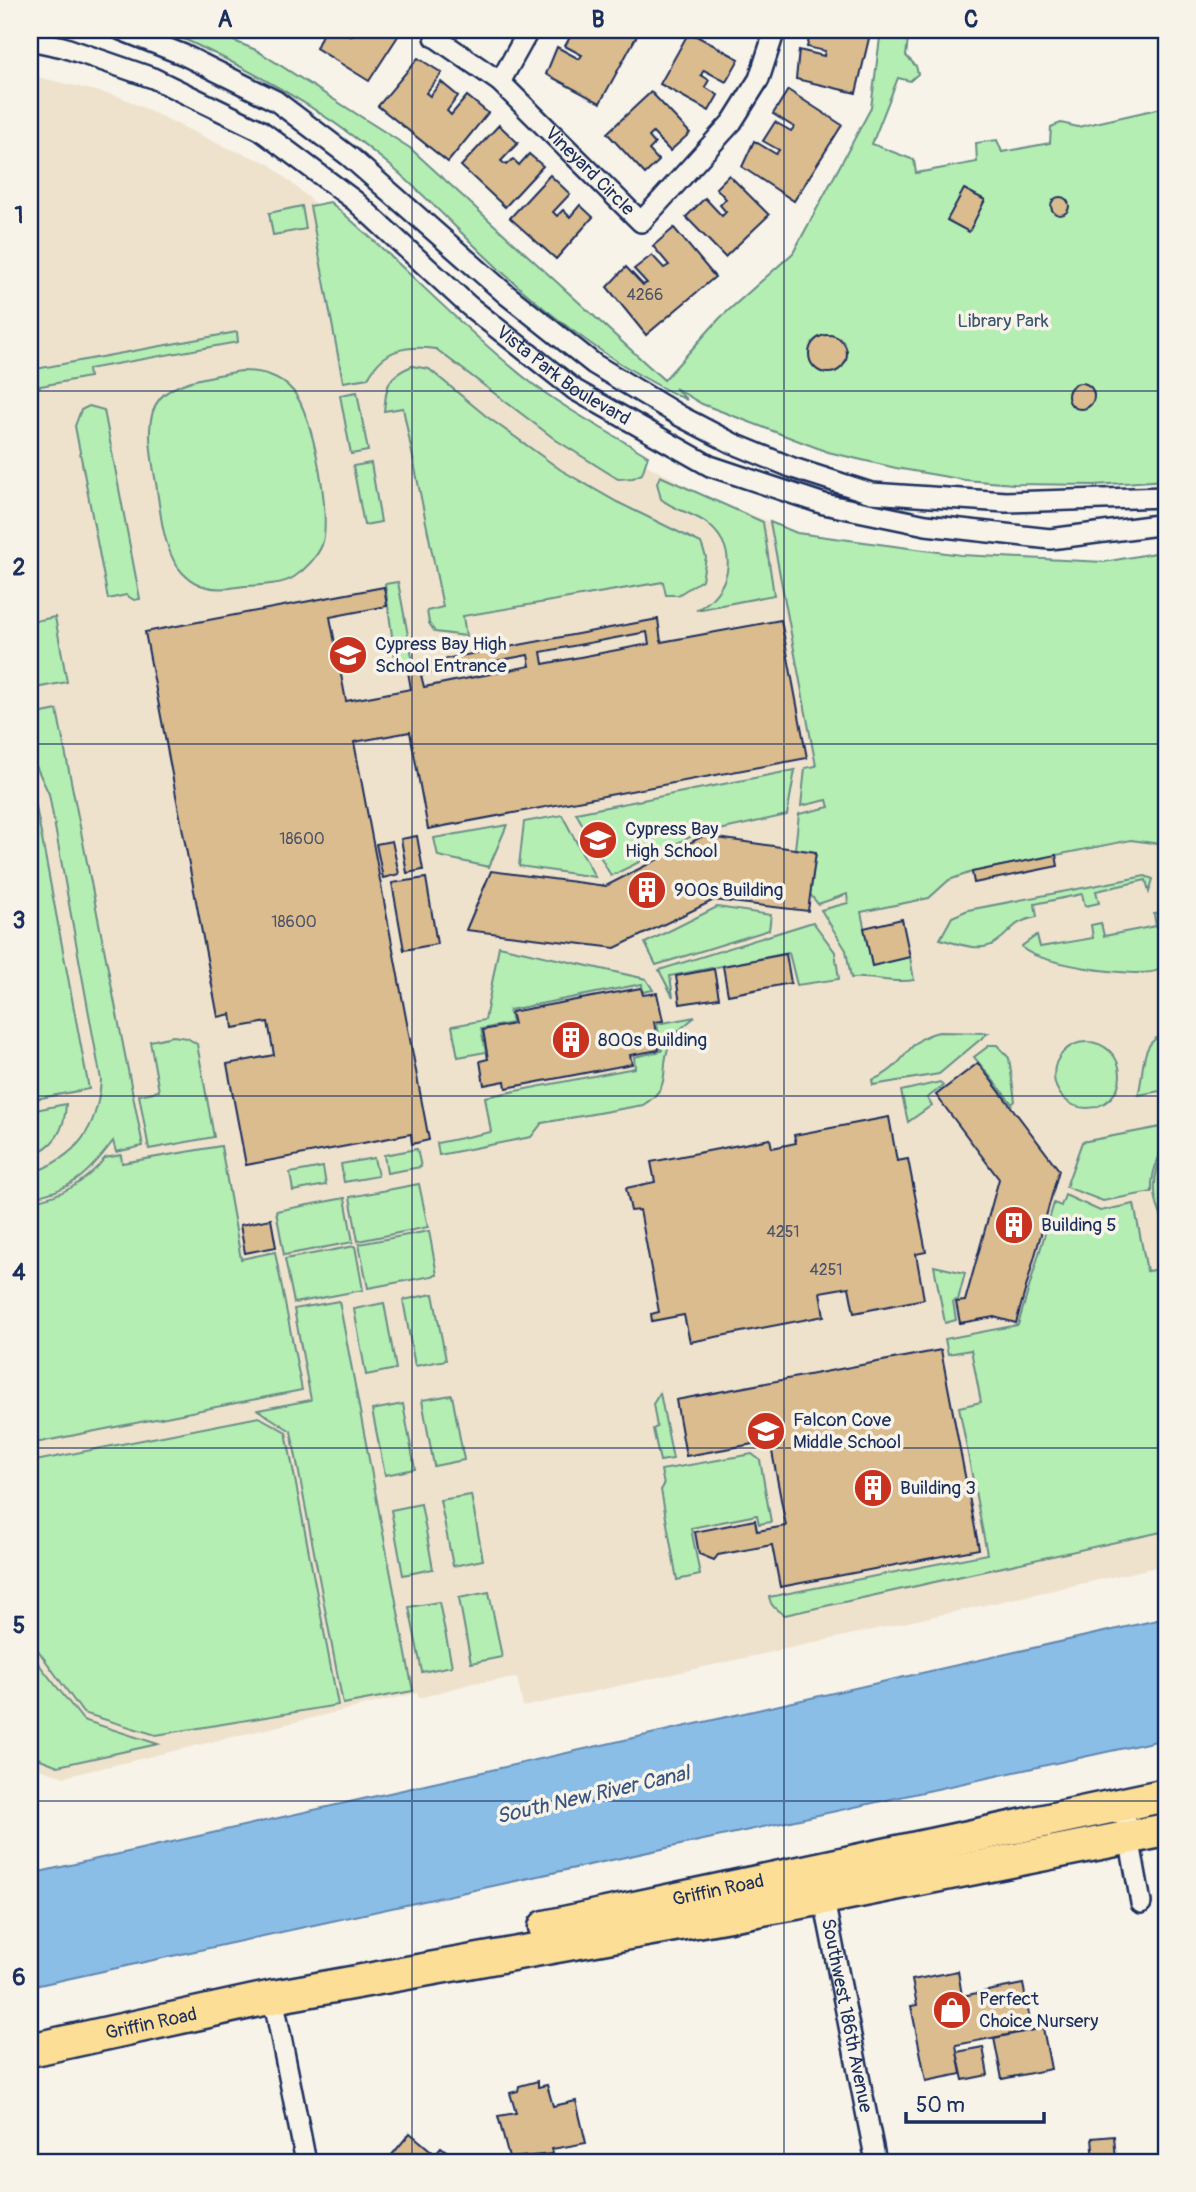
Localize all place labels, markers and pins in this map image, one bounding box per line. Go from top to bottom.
place label: Cypress Bay High School Entrance [375,632,507,678]
school or university icon: Cypress Bay High School Entrance [327,634,369,676]
place label: Cypress Bay High School [625,817,718,863]
school or university icon: Cypress Bay High School [577,819,619,861]
building icon: 900s Building [626,869,668,911]
place label: 900s Building [674,878,783,902]
building icon: 800s Building [550,1019,592,1061]
place label: 800s Building [598,1028,707,1052]
building icon: Building 5 [993,1204,1035,1246]
place label: Building 5 [1041,1213,1116,1237]
place label: Falcon Cove Middle School [793,1408,901,1454]
school or university icon: Falcon Cove Middle School [745,1410,787,1452]
building icon: Building 3 [852,1467,894,1509]
place label: Building 3 [900,1476,976,1500]
place label: Perfect Choice Nursery [979,1987,1098,2033]
shop icon: Perfect Choice Nursery [931,1989,973,2031]

